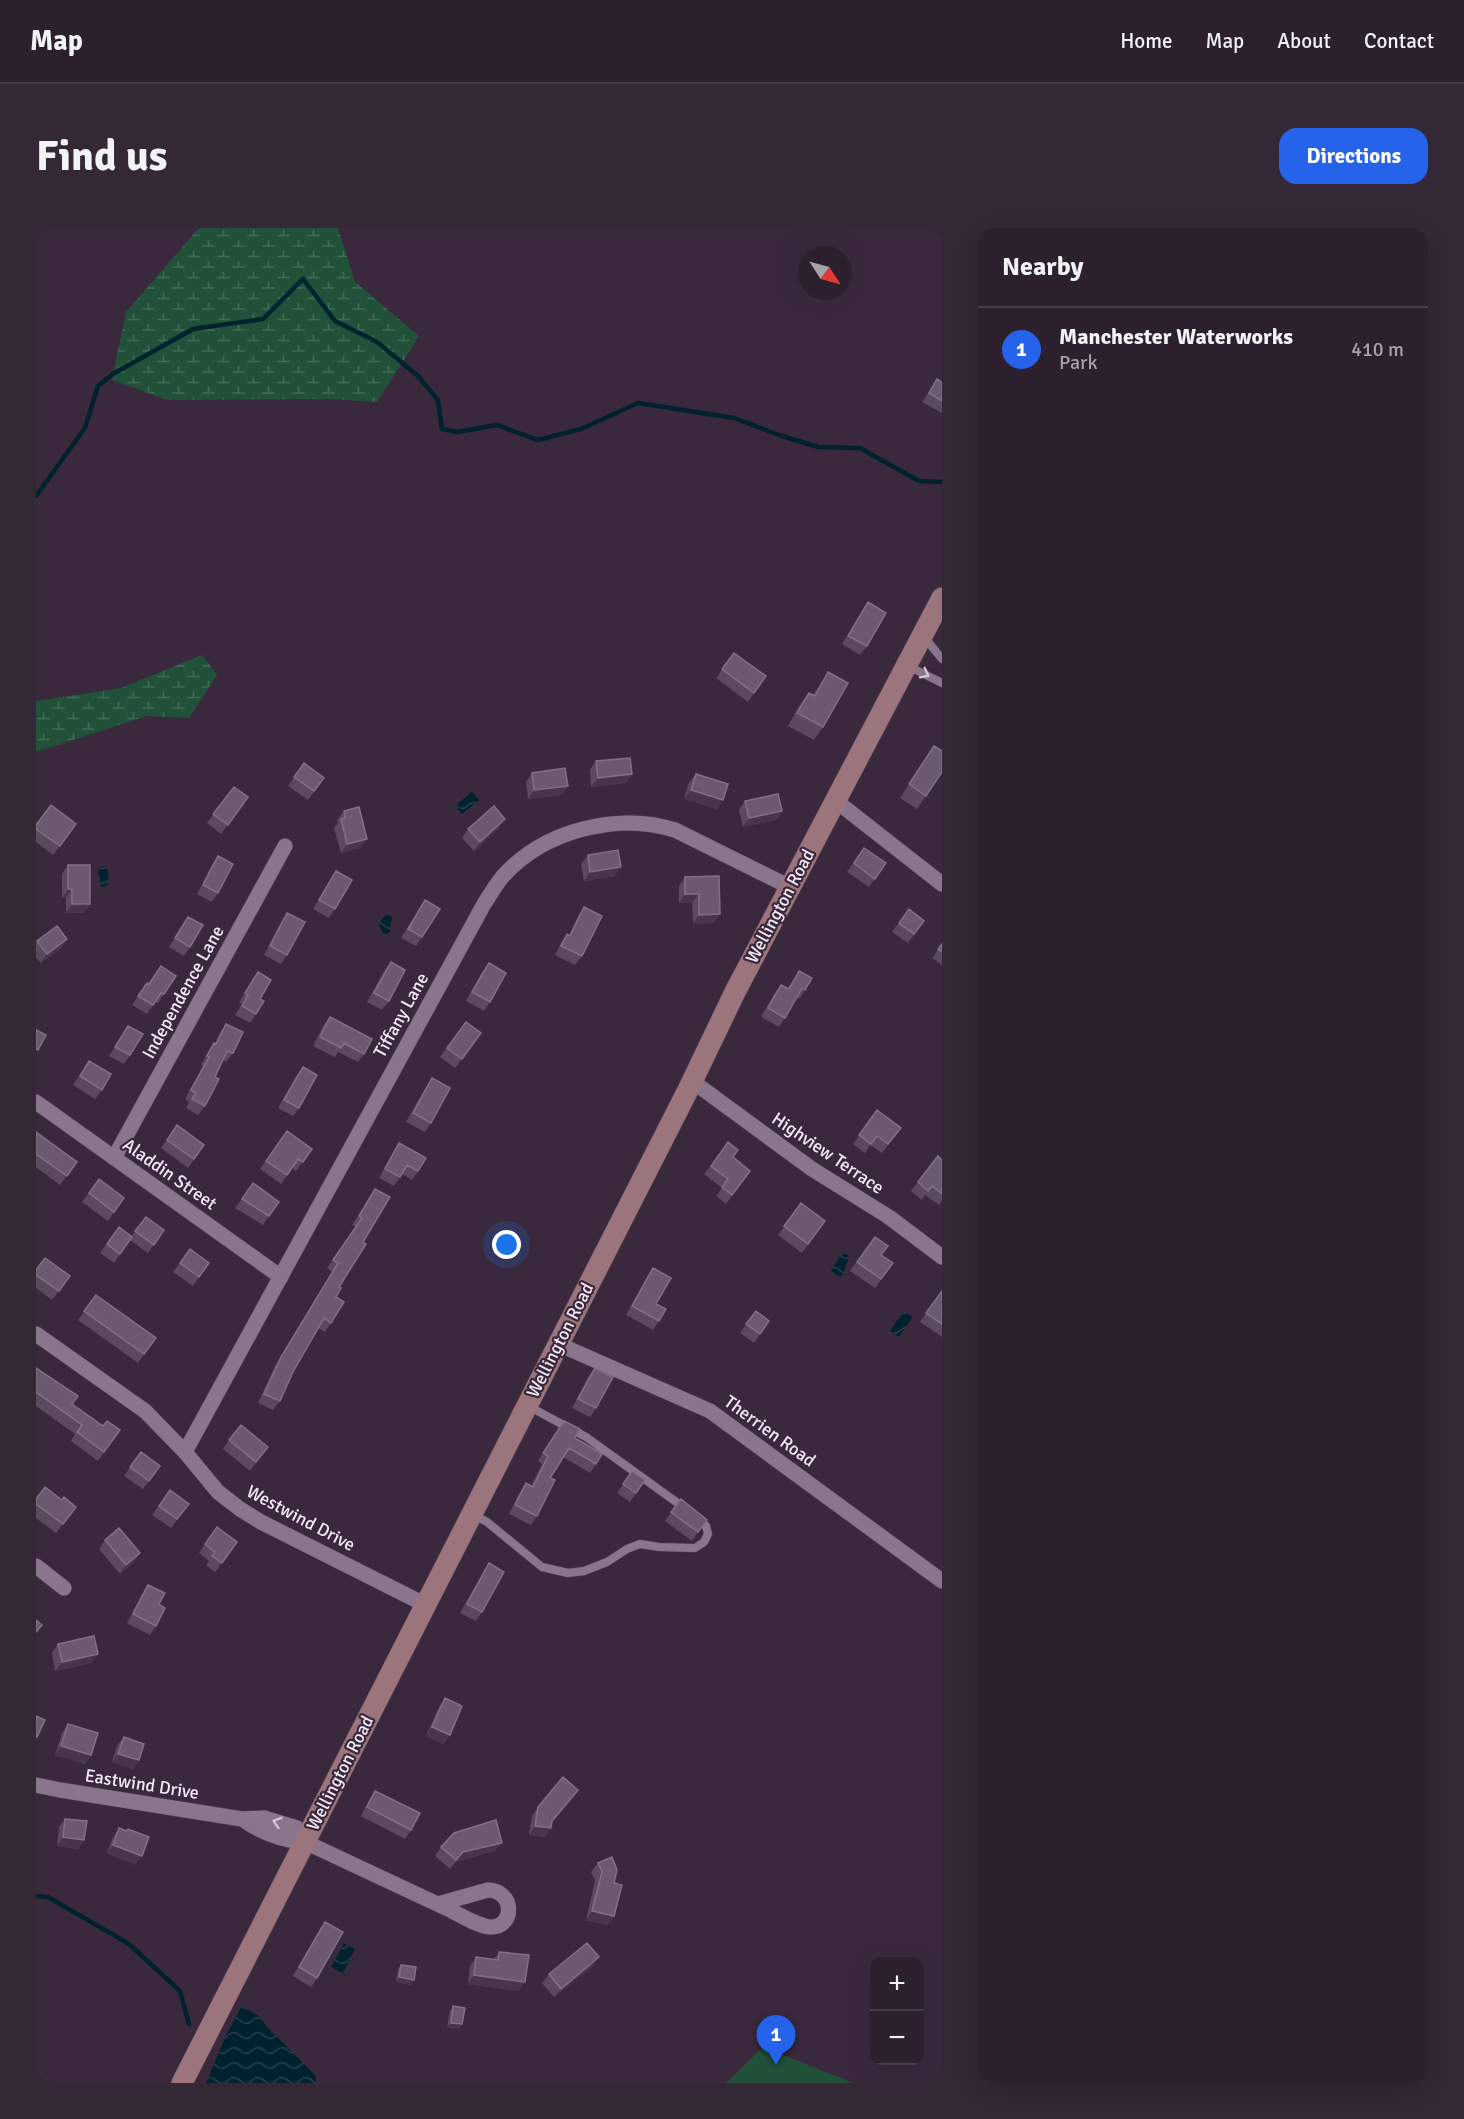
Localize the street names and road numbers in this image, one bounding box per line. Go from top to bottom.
street label: Wellington Road [741,845,819,967]
street label: Independence Lane [137,922,229,1062]
street label: Tiffany Lane [369,969,433,1061]
street label: Highview Terrace [768,1107,888,1199]
street label: Aladdin Street [119,1134,221,1214]
street label: Wellington Road [522,1279,598,1401]
street label: Therrien Road [720,1391,820,1471]
street label: Westwind Drive [243,1480,359,1556]
street label: Wellington Road [302,1712,378,1834]
street label: Eastwind Drive [83,1764,201,1804]

